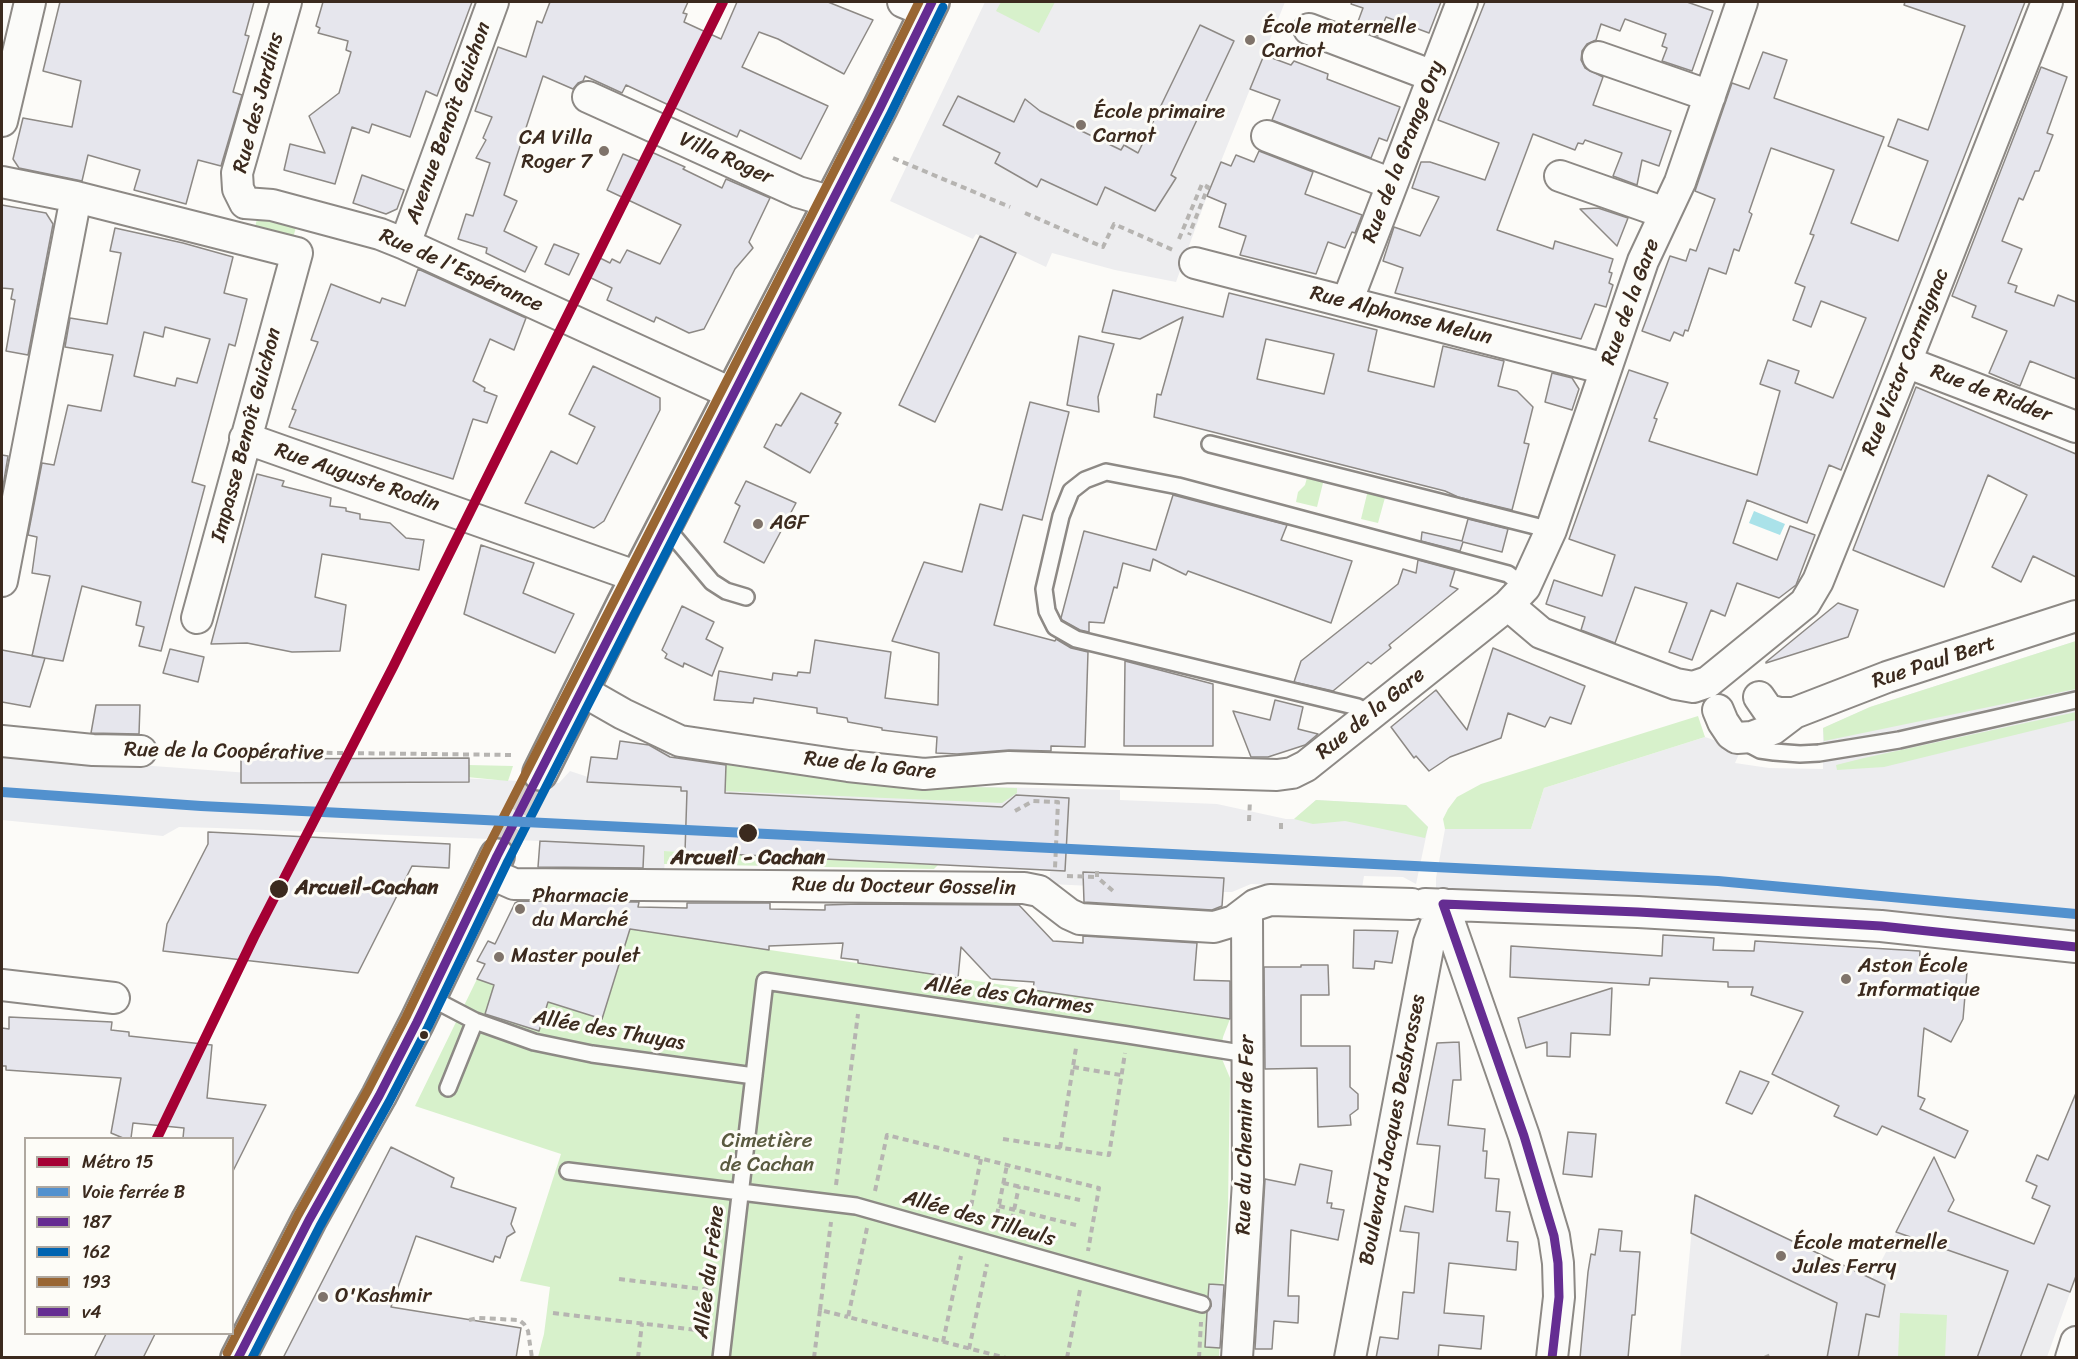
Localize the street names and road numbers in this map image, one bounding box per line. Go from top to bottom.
street label: Avenue Benoît Guichon [401,19,497,227]
street label: Rue des Jardins [228,30,290,176]
street label: Rue de la Grange Ory [1358,57,1450,247]
street label: Villa Roger [675,127,777,191]
street label: Rue de l'Espérance [375,224,547,318]
street label: Rue de la Gare [1596,235,1666,369]
street label: Rue Victor Carmignac [1857,265,1955,459]
street label: Rue Alphonse Melun [1307,281,1495,351]
street label: Impasse Benoît Guichon [206,325,288,545]
street label: Rue de Ridder [1927,359,2055,429]
street label: Rue Auguste Rodin [271,438,443,518]
street label: Rue Paul Bert [1869,631,1999,695]
street label: Rue de la Gare [1312,662,1430,766]
street label: Rue de la Coopérative [124,738,324,766]
street label: Rue de la Gare [803,747,937,785]
street label: Rue du Docteur Gosselin [792,872,1016,902]
street label: Allée des Charmes [923,972,1095,1020]
street label: Boulevard Jacques Desbrosses [1354,993,1432,1267]
street label: Allée des Thuyas [531,1005,687,1057]
street label: Rue du Chemin de Fer [1232,1035,1260,1235]
street label: Allée des Tilleuls [900,1185,1058,1253]
street label: Allée du Frêne [689,1204,731,1340]

